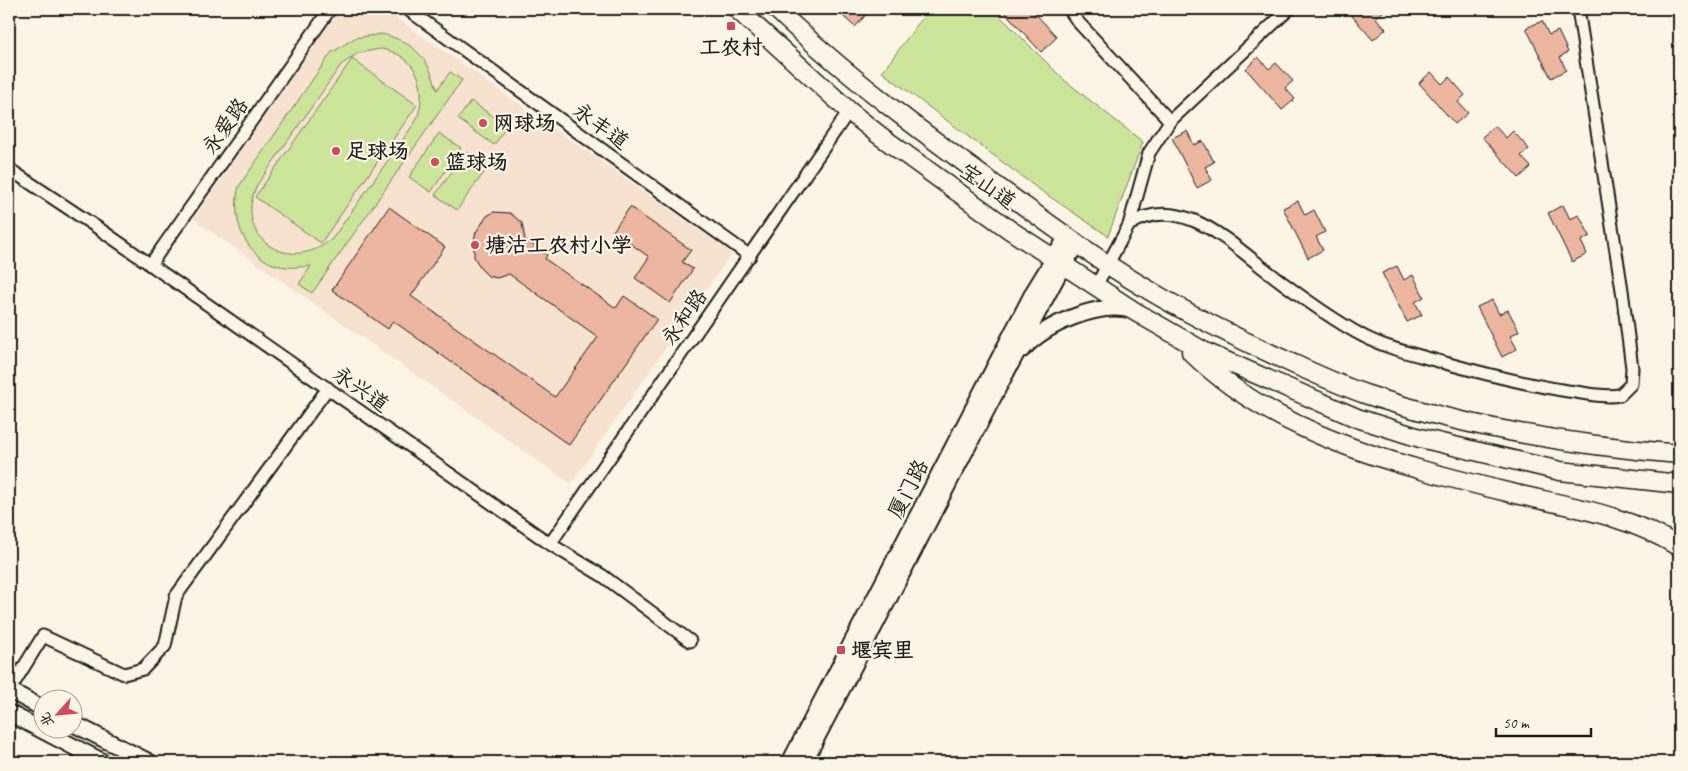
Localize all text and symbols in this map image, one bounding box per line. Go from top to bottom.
marker: 工农村 [725,20,737,32]
place label: 工农村 [700,34,763,60]
street label: 永爱路 [196,93,254,159]
street label: 永丰道 [568,97,634,155]
place label: 网球场 [493,110,556,136]
marker: 网球场 [477,117,489,129]
place label: 足球场 [346,138,409,164]
marker: 足球场 [330,145,342,157]
place label: 篮球场 [445,149,508,175]
marker: 篮球场 [429,156,441,168]
street label: 宝山道 [955,157,1021,215]
place label: 塘沽工农村小学 [485,232,632,258]
marker: 塘沽工农村小学 [469,239,481,251]
street label: 永和路 [655,284,713,350]
street label: 永兴道 [328,360,394,418]
street label: 厦门路 [882,455,934,523]
place label: 堰宾里 [851,637,914,663]
marker: 堰宾里 [835,644,847,656]
north arrow [32,688,82,738]
scale bar [1496,706,1590,738]
text: 北 [36,710,58,730]
text: 50 m [1503,714,1530,733]

